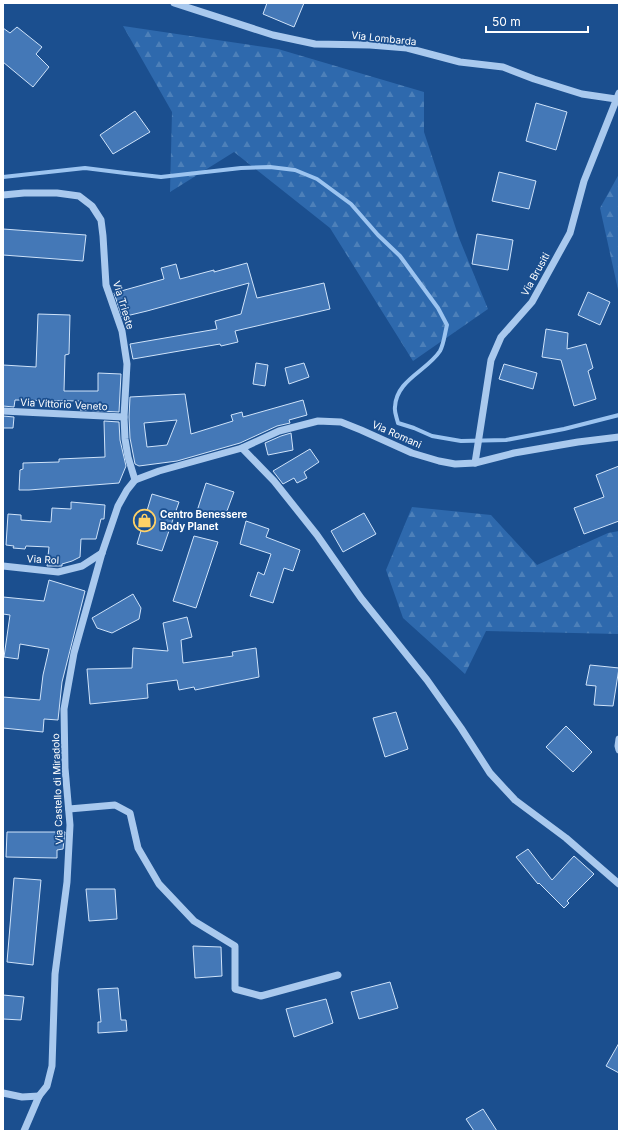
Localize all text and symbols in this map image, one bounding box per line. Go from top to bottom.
scale bar [486,8,588,34]
text: 50 m [492,14,521,29]
street label: Via Lombarda [351,29,417,47]
street label: Via Brusiti [518,250,552,298]
street label: Via Trieste [111,279,137,331]
street label: Via Vittorio Veneto [20,396,108,412]
street label: Via Romani [370,418,424,450]
shop icon: Centro Benessere Body Planet [132,507,158,533]
place label: Centro Benessere Body Planet [160,508,247,533]
street label: Via Rol [26,552,60,566]
street label: Via Castello di Miradolo [49,733,65,845]

